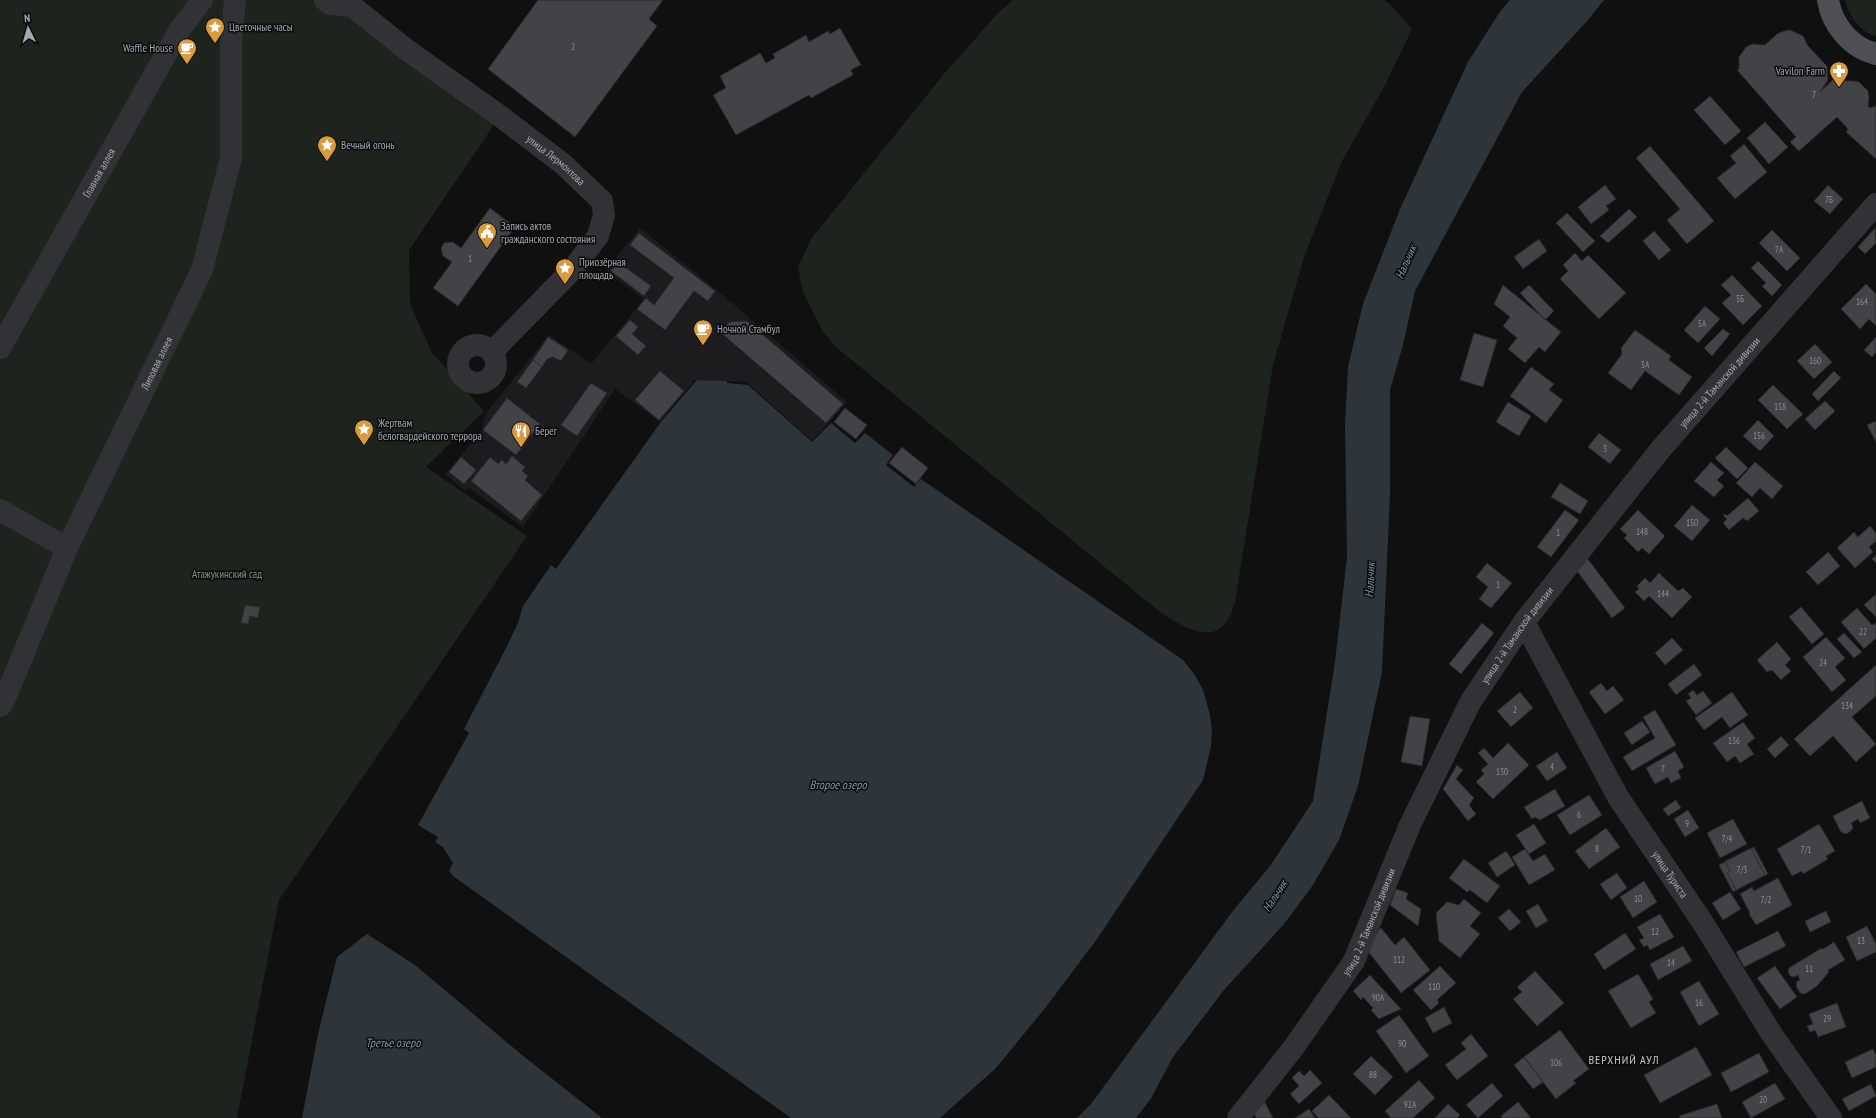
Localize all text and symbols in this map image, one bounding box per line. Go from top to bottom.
north arrow [8,8,48,48]
text: N [24,11,31,25]
place icon: Цветочные часы [204,16,226,44]
place label: Цветочные часы [229,20,293,34]
cafe icon: Waffle House [176,37,198,65]
place label: Waffle House [123,41,173,55]
house number: 2 [571,41,575,52]
pharmacy icon: Vavilon Farm [1828,60,1850,88]
place label: Vavilon Farm [1775,64,1825,78]
house number: 7 [1812,89,1816,100]
street label: улица Лермонтова [524,132,588,188]
place icon: Вечный огонь [316,134,338,162]
place label: Вечный огонь [341,138,394,152]
street label: Главная аллея [79,146,118,200]
house number: 7Б [1825,194,1833,205]
place label: Запись актов гражданского состояния [501,219,595,246]
public building icon: Запись актов гражданского состояния [476,221,498,249]
water label: Нальчик [1392,242,1420,281]
house number: 7А [1775,244,1784,255]
house number: 1 [468,253,472,264]
place label: Приозёрная площадь [579,255,626,282]
place icon: Приозёрная площадь [554,257,576,285]
house number: 5Б [1736,293,1744,304]
house number: 164 [1856,296,1868,307]
cafe icon: Ночной Стамбул [692,318,714,346]
house number: 5А [1698,318,1707,329]
place label: Ночной Стамбул [717,322,780,336]
street label: Липовая аллея [137,334,176,393]
street label: улица 2-й Таманской дивизии [1676,334,1763,430]
house number: 160 [1809,355,1821,366]
house number: 3А [1641,359,1650,370]
house number: 158 [1774,401,1786,412]
place label: Жертвам белогвардейского террора [377,416,482,443]
place icon: Жертвам белогвардейского террора [353,418,375,446]
restaurant icon: Берег [510,420,532,448]
place label: Берег [535,424,558,438]
house number: 156 [1753,430,1765,441]
house number: 3 [1603,443,1607,454]
house number: 150 [1686,517,1698,528]
house number: 148 [1636,526,1648,537]
house number: 1 [1556,527,1560,538]
water label: Нальчик [1361,561,1378,598]
park label: Атажукинский сад [192,567,262,581]
house number: 1 [1496,579,1500,590]
street label: улица 2-й Таманской дивизии [1478,584,1556,686]
house number: 144 [1657,588,1669,599]
house number: 22 [1859,626,1867,637]
house number: 24 [1819,657,1827,668]
house number: 134 [1841,700,1853,711]
house number: 2 [1513,704,1517,715]
house number: 136 [1728,735,1740,746]
house number: 4 [1550,761,1554,772]
house number: 7 [1661,763,1665,774]
house number: 130 [1496,766,1508,777]
water label: Второе озеро [809,777,867,792]
house number: 6 [1577,809,1581,820]
house number: 9 [1685,818,1689,829]
house number: 7/4 [1722,833,1732,844]
house number: 8 [1595,843,1599,854]
house number: 7/1 [1801,844,1811,855]
street label: улица Туриста [1649,848,1691,901]
house number: 7/3 [1737,864,1747,875]
street label: улица 2-й Таманской дивизии [1339,866,1398,978]
water label: Нальчик [1259,876,1291,915]
house number: 10 [1634,893,1642,904]
house number: 7/2 [1761,894,1771,905]
house number: 12 [1651,926,1659,937]
house number: 13 [1857,935,1865,946]
house number: 112 [1393,954,1405,965]
house number: 14 [1667,957,1675,968]
house number: 11 [1805,963,1813,974]
house number: 110 [1428,981,1440,992]
house number: 90А [1372,992,1385,1003]
house number: 16 [1695,997,1703,1008]
house number: 29 [1823,1013,1831,1024]
water label: Третье озеро [366,1035,421,1050]
house number: 90 [1398,1038,1406,1049]
district label: ВЕРХНИЙ АУЛ [1588,1052,1660,1067]
house number: 106 [1550,1057,1562,1068]
house number: 88 [1369,1069,1377,1080]
house number: 20 [1759,1094,1767,1105]
house number: 92А [1404,1099,1417,1110]

